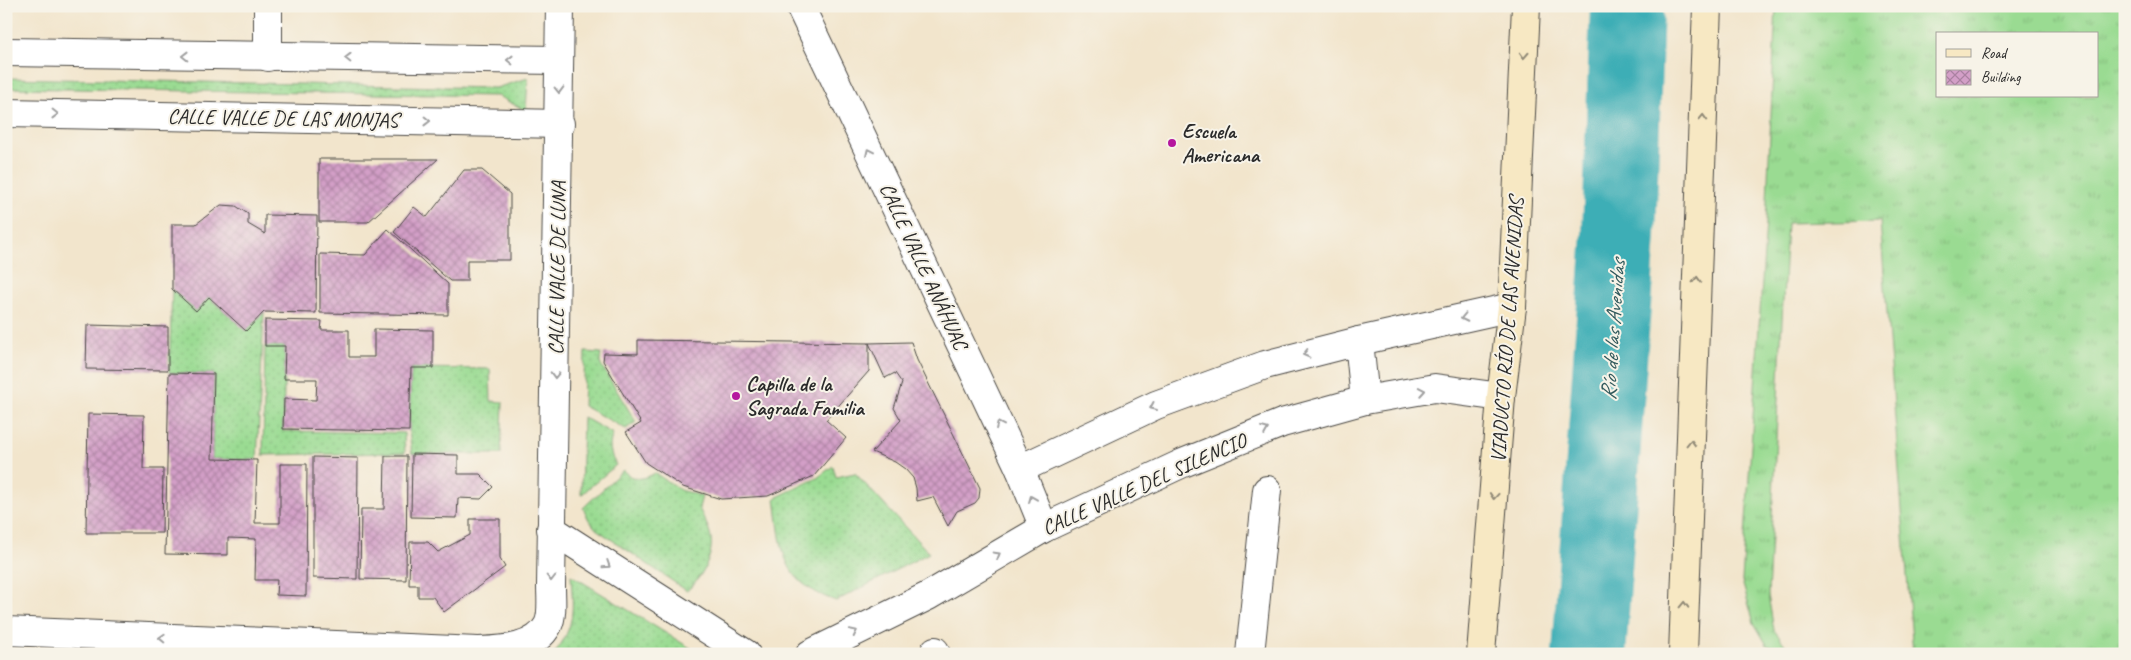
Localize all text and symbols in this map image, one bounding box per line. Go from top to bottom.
legend [1936,32,2098,98]
text: Road [1981,44,2008,63]
one-way arrow [181,50,189,61]
one-way arrow [1519,52,1529,59]
one-way arrow [344,53,352,63]
one-way arrow [506,54,514,65]
text: Building [1981,68,2021,87]
one-way arrow [554,86,565,94]
street label: CALLE VALLE DE LAS MONJAS [167,103,402,133]
one-way arrow [51,108,59,119]
one-way arrow [1698,114,1708,122]
one-way arrow [424,116,432,127]
place label: Escuela Americana [1182,118,1261,168]
marker: Escuela Americana [1166,137,1178,149]
one-way arrow [865,148,876,157]
street label: CALLE VALLE ANÁHUAC [874,179,975,356]
street label: CALLE VALLE DE LUNA [542,180,572,355]
street label: VIADUCTO RÍO DE LAS AVENIDAS [1485,193,1530,463]
water label: Río de las Avenidas [1594,255,1632,401]
one-way arrow [1691,276,1702,284]
one-way arrow [1460,312,1469,323]
one-way arrow [1302,348,1311,359]
one-way arrow [549,371,560,379]
place label: Capilla de la Sagrada Familia [746,371,865,421]
one-way arrow [1418,386,1427,396]
marker: Capilla de la Sagrada Familia [730,390,742,402]
one-way arrow [1149,401,1158,411]
one-way arrow [995,421,1006,430]
street label: CALLE VALLE DEL SILENCIO [1038,426,1252,541]
one-way arrow [1260,426,1269,436]
one-way arrow [1685,438,1696,446]
one-way arrow [1488,493,1499,501]
one-way arrow [1028,495,1038,503]
one-way arrow [992,552,1001,562]
one-way arrow [601,559,611,568]
one-way arrow [546,574,556,582]
one-way arrow [1679,601,1690,609]
one-way arrow [849,628,858,638]
one-way arrow [158,633,166,643]

